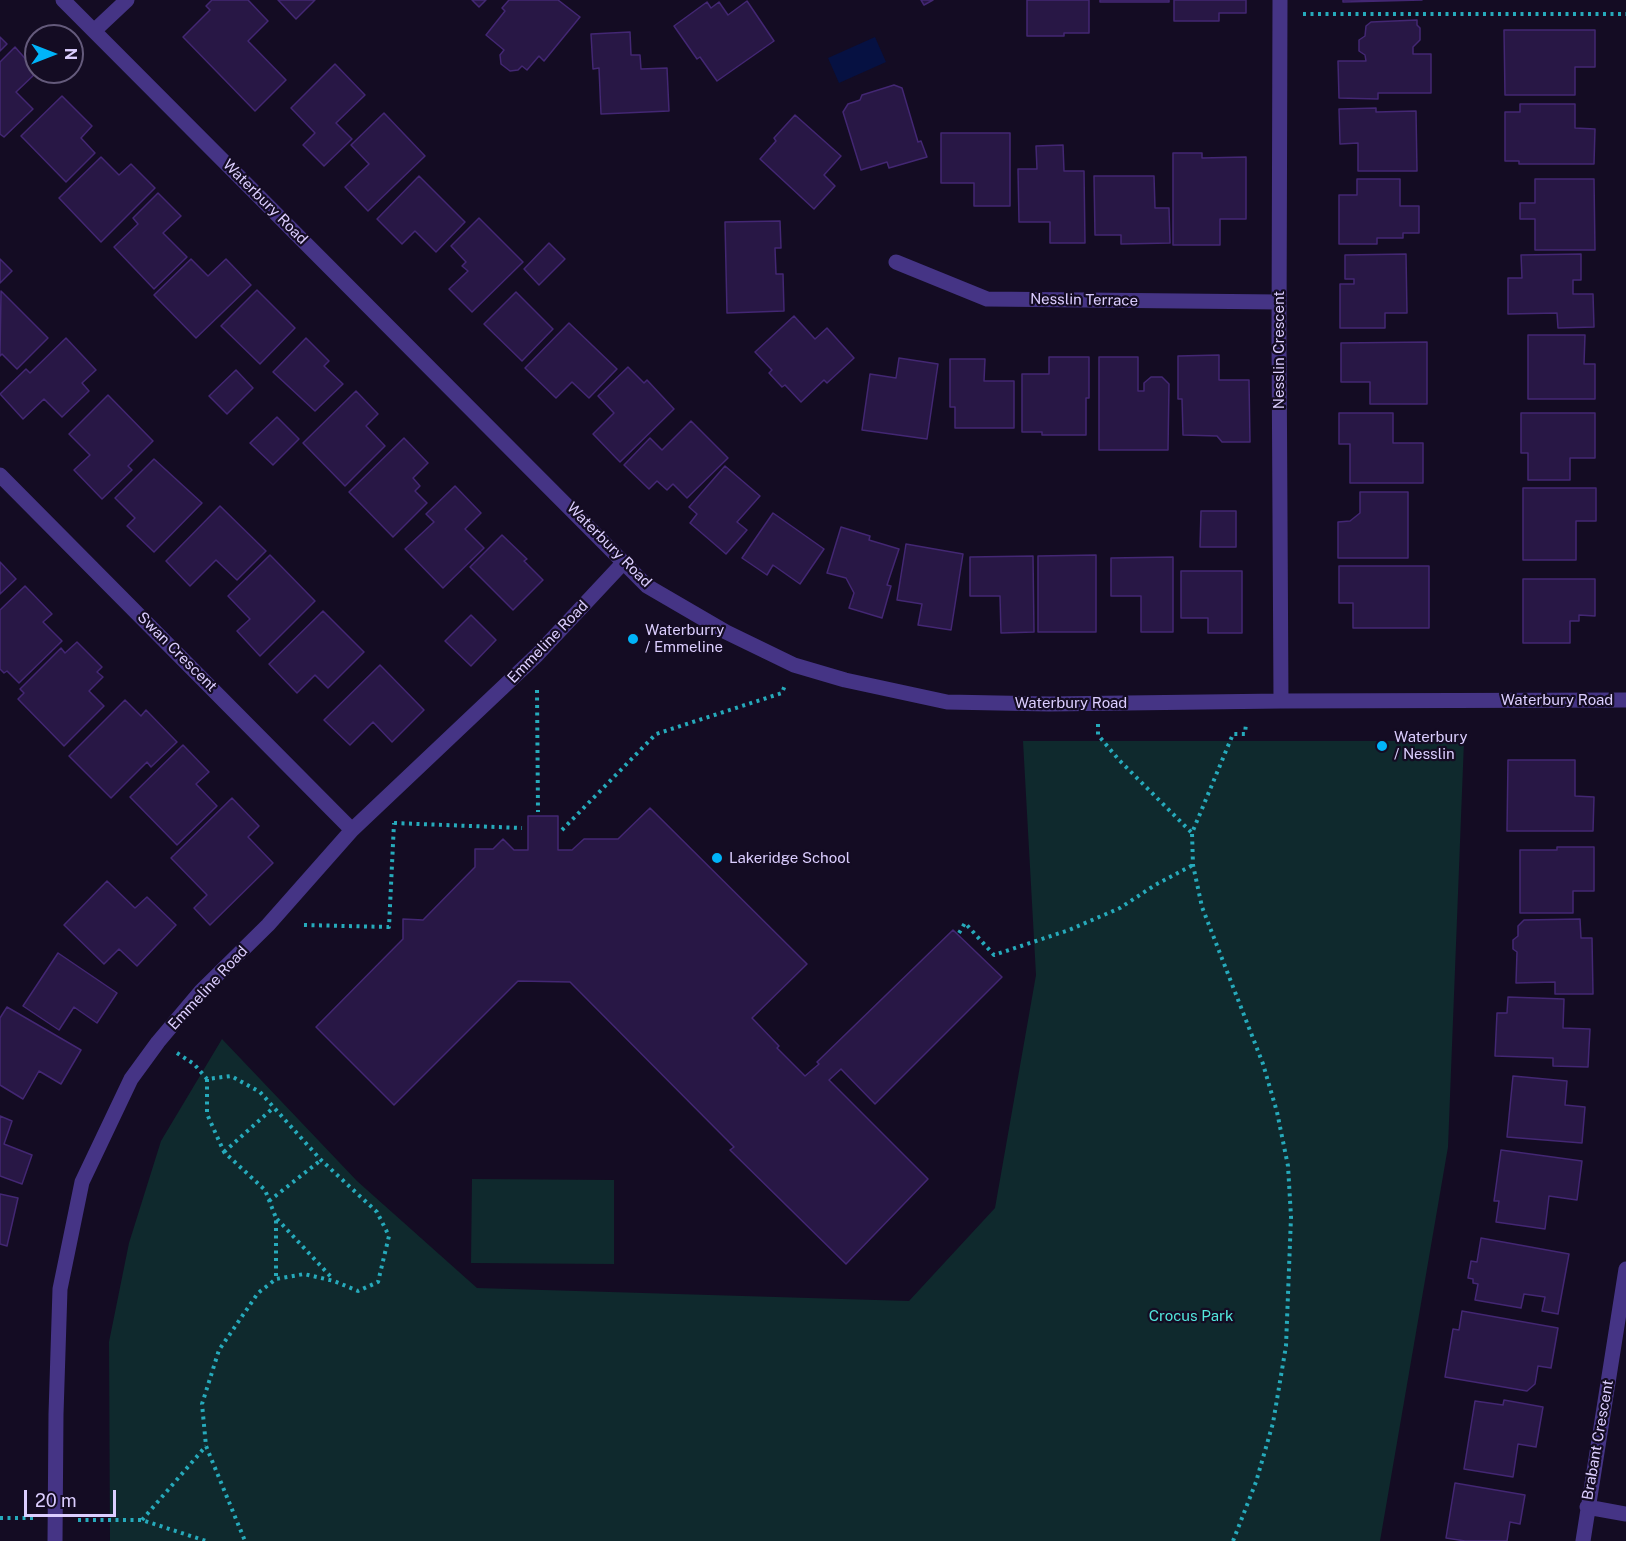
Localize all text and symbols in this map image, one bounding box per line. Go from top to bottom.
north arrow [24,24,84,84]
text: N [61,48,80,60]
street label: Waterbury Road [219,156,311,248]
street label: Nesslin Terrace [1030,290,1138,310]
street label: Nesslin Crescent [1270,291,1288,409]
street label: Waterbury Road [563,499,655,591]
street label: Emmeline Road [504,597,592,687]
street label: Swan Crescent [133,608,221,696]
place label: Waterburry / Emmeline [645,621,724,656]
marker: Waterburry / Emmeline [626,632,640,646]
street label: Waterbury Road [1501,691,1613,709]
street label: Waterbury Road [1015,694,1127,712]
place label: Waterbury / Nesslin [1394,728,1467,763]
marker: Waterbury / Nesslin [1375,739,1389,753]
place label: Lakeridge School [729,849,850,867]
marker: Lakeridge School [710,851,724,865]
street label: Emmeline Road [165,942,251,1034]
park label: Crocus Park [1149,1307,1233,1325]
street label: Brabant Crescent [1579,1378,1617,1502]
scale bar [27,1478,118,1516]
text: 20 m [35,1490,77,1511]

